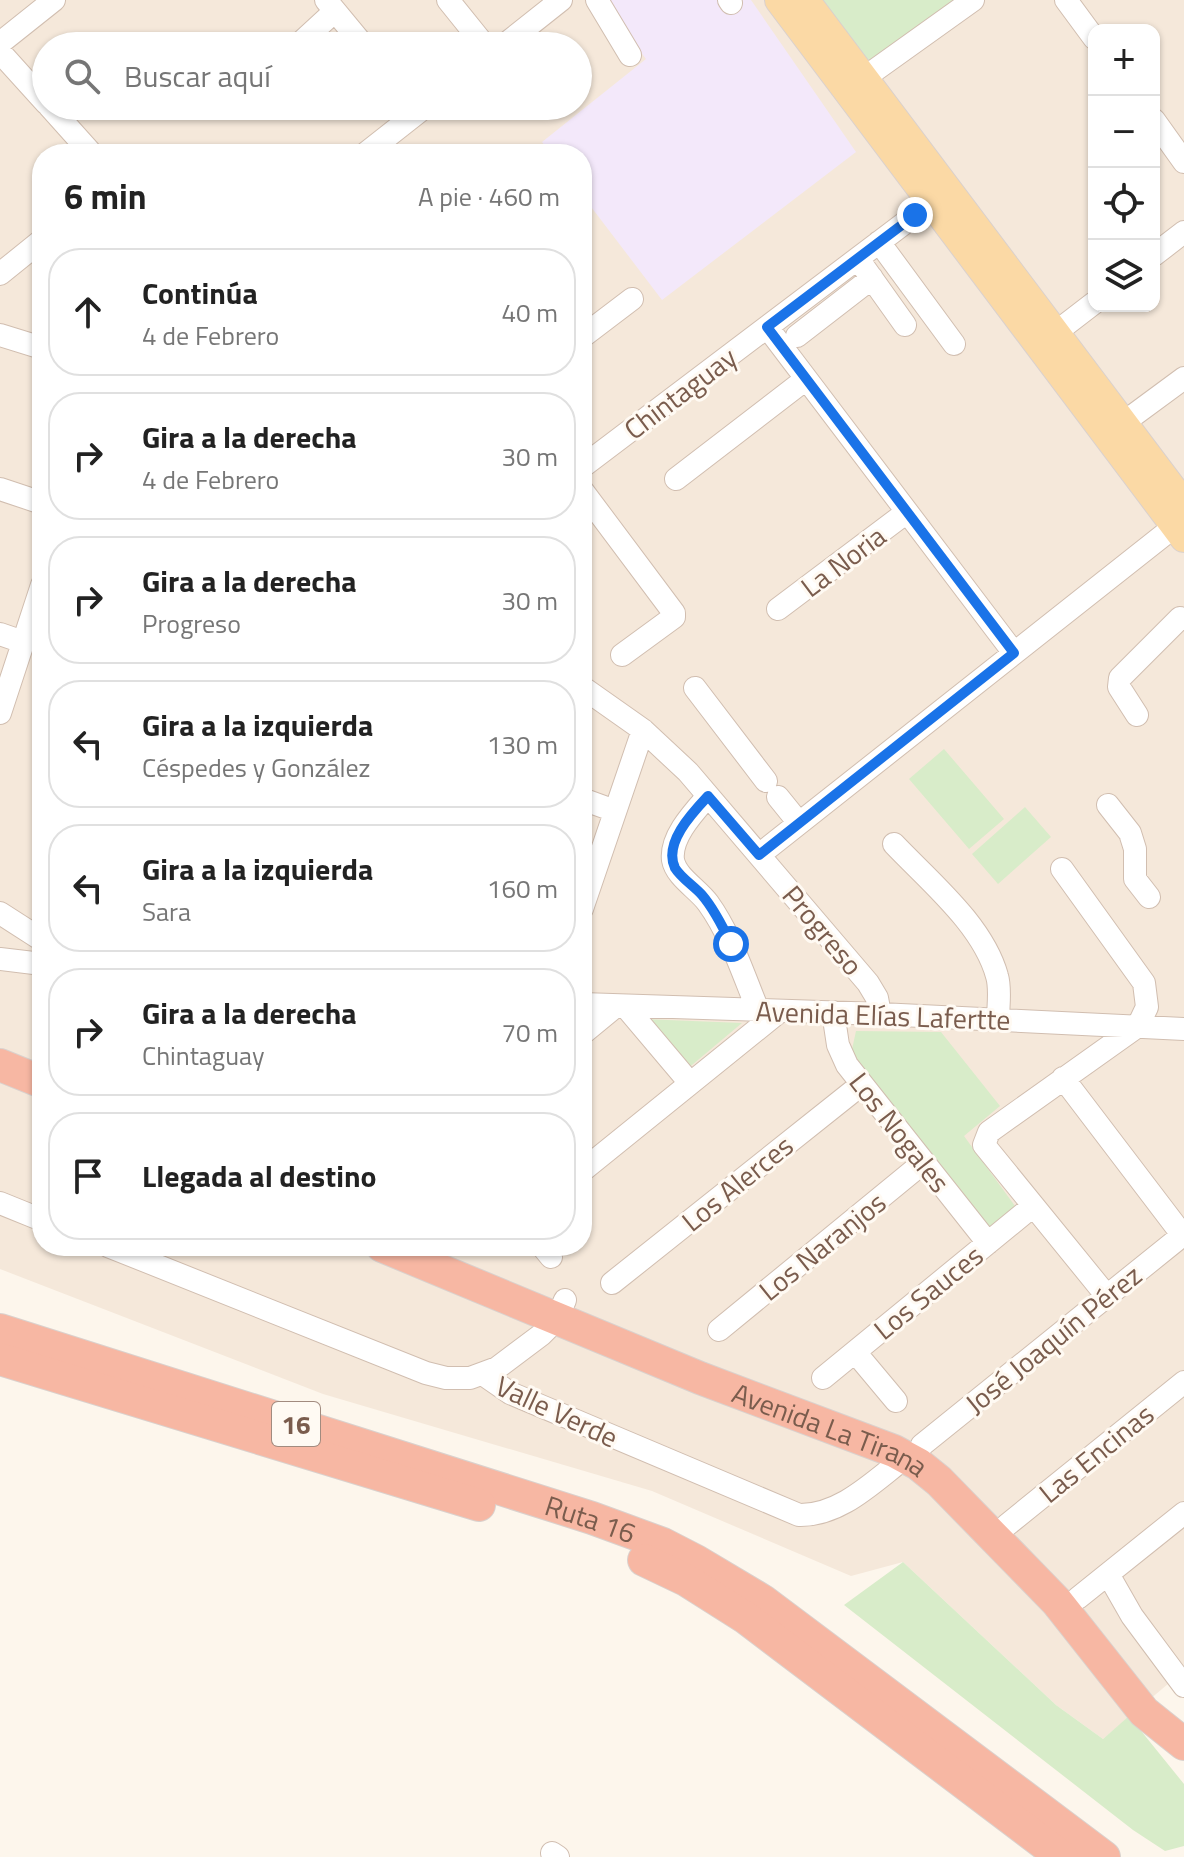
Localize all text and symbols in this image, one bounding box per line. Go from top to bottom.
map controls [1088,24,1160,312]
button: + [1088,24,1160,96]
search box [32,32,592,120]
text: Buscar aquí [124,53,271,99]
icon: search [60,54,104,98]
button: − [1088,96,1160,168]
button: locate [1088,168,1160,240]
text: 6 min [64,170,147,222]
text: A pie · 460 m [418,177,560,216]
route end [897,197,933,233]
button: layers [1088,240,1160,312]
text: Continúa [142,270,258,316]
icon: ahead [66,290,110,334]
text: 40 m [501,293,558,332]
text: 4 de Febrero [142,316,279,355]
street label: Chintaguay [614,336,746,450]
text: Gira a la derecha [142,414,357,460]
icon: right [66,434,110,478]
text: 30 m [501,437,558,476]
text: 4 de Febrero [142,460,279,499]
street label: La Noria [791,515,895,607]
text: Gira a la derecha [142,558,357,604]
icon: right [66,578,110,622]
text: 30 m [501,581,558,620]
text: Progreso [142,604,241,643]
text: Gira a la izquierda [142,702,373,748]
icon: left [66,722,110,766]
text: 130 m [487,725,558,764]
text: Céspedes y González [142,748,370,787]
text: Gira a la izquierda [142,846,373,892]
icon: left [66,866,110,910]
text: 160 m [487,869,558,908]
street label: Progreso [772,875,874,985]
text: Sara [142,892,191,931]
route start [713,926,749,962]
street label: Avenida Elías Lafertte [755,989,1011,1041]
text: Gira a la derecha [142,990,357,1036]
icon: right [66,1010,110,1054]
text: 70 m [501,1013,558,1052]
text: Chintaguay [142,1036,264,1075]
street label: Los Nogales [839,1062,961,1202]
street label: Los Alerces [672,1124,802,1242]
text: Llegada al destino [142,1153,376,1199]
icon: arrive [66,1154,110,1198]
street label: Los Naranjos [749,1181,895,1311]
street label: Los Sauces [864,1234,992,1350]
street label: José Joaquín Pérez [955,1254,1151,1424]
street label: Valle Verde [489,1364,625,1458]
street label: Avenida La Tirana [726,1371,938,1486]
street label: Las Encinas [1029,1393,1163,1513]
road number: 16 [272,1402,320,1446]
street label: Ruta 16 [540,1483,642,1554]

